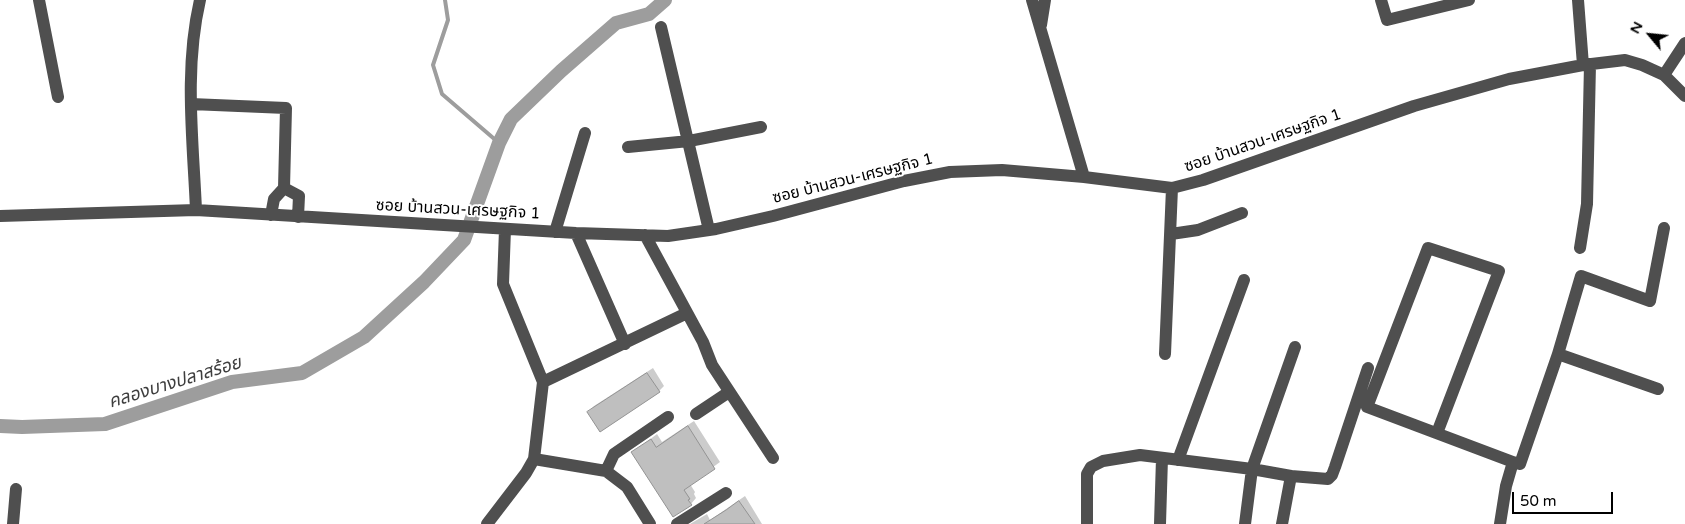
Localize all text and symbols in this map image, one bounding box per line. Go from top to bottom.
north arrow [1625,10,1675,60]
text: N [1626,19,1646,37]
street label: ซอย บ้านสวน-เศรษฐกิจ 1 [1182,105,1344,177]
street label: ซอย บ้านสวน-เศรษฐกิจ 1 [771,150,935,208]
street label: ซอย บ้านสวน-เศรษฐกิจ 1 [375,196,541,224]
water label: คลองบางปลาสร้อย [106,353,244,413]
scale bar [1515,482,1616,514]
text: 50 m [1520,492,1557,510]

